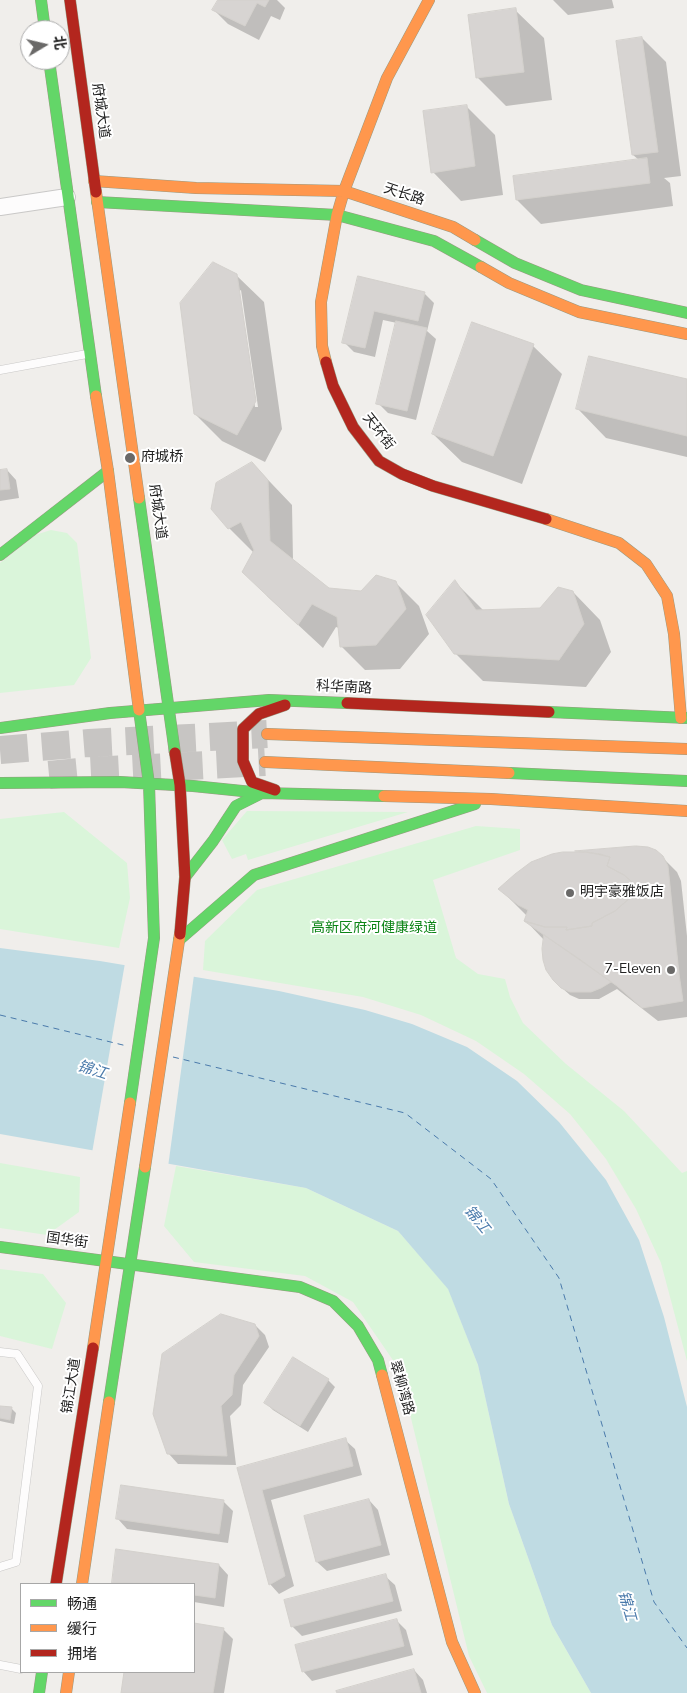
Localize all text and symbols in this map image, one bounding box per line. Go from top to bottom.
north arrow [20,20,70,70]
text: 北 [49,34,70,51]
street label: 府城大道 [88,82,112,140]
street label: 天长路 [381,181,427,209]
street label: 天环街 [358,410,398,454]
place label: 府城桥 [141,450,183,466]
marker: 府城桥 [123,451,137,465]
street label: 府城大道 [145,483,169,541]
street label: 科华南路 [316,678,372,698]
place label: 明宇豪雅饭店 [580,885,664,901]
marker: 明宇豪雅饭店 [564,887,576,899]
park label: 高新区府河健康绿道 [311,921,437,937]
place label: 7-Eleven [605,962,661,978]
marker: 7-Eleven [665,964,677,976]
water label: 锦江 [75,1058,109,1084]
water label: 锦江 [460,1203,492,1237]
street label: 国华街 [45,1230,89,1252]
street label: 锦江大道 [59,1357,85,1415]
street label: 翠柳湾路 [385,1359,417,1417]
legend [20,1583,195,1673]
water label: 锦江 [613,1589,639,1623]
text: 畅通 [67,1594,97,1614]
text: 缓行 [67,1619,97,1639]
text: 拥堵 [67,1644,97,1664]

